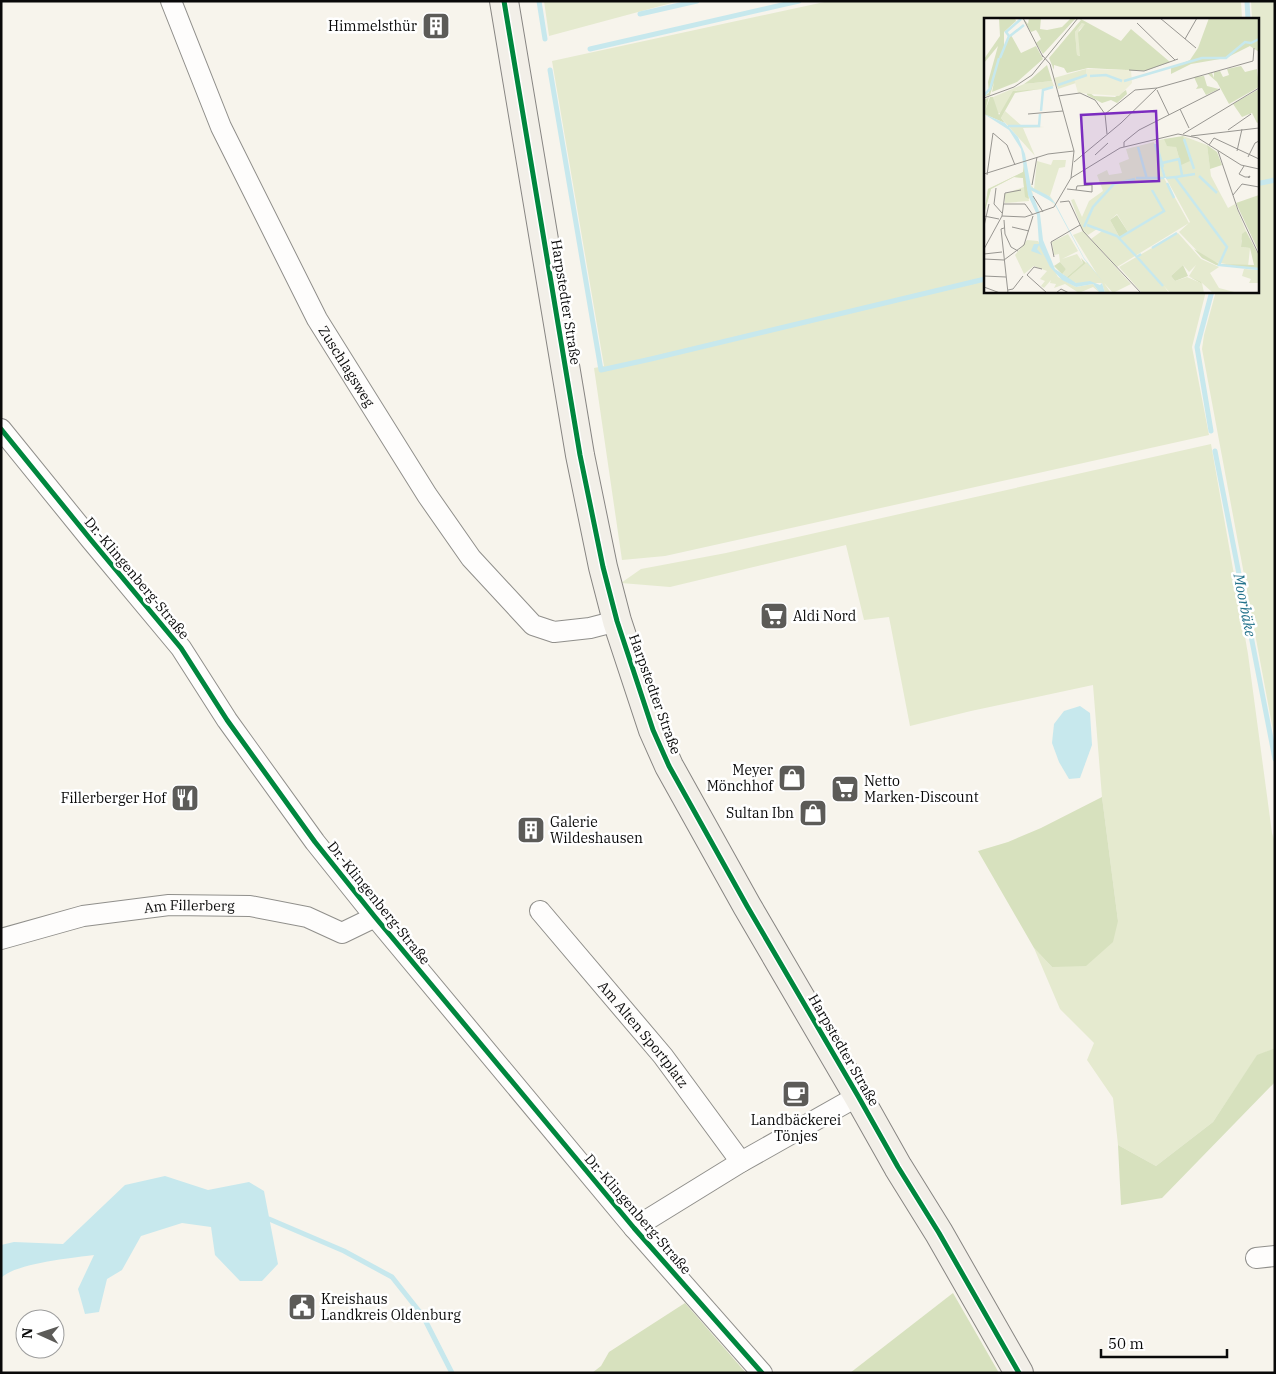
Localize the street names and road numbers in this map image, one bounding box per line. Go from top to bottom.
street label: Harpstedter Straße [547,238,585,366]
street label: Zuschlagsweg [314,322,379,411]
street label: Dr.-Klingenberg-Straße [81,513,193,643]
street label: Harpstedter Straße [625,631,685,757]
street label: Dr.-Klingenberg-Straße [324,838,434,968]
street label: Am Fillerberg [143,896,235,917]
street label: Am Alten Sportplatz [594,977,692,1091]
street label: Harpstedter Straße [805,991,883,1109]
street label: Dr.-Klingenberg-Straße [581,1150,695,1278]

